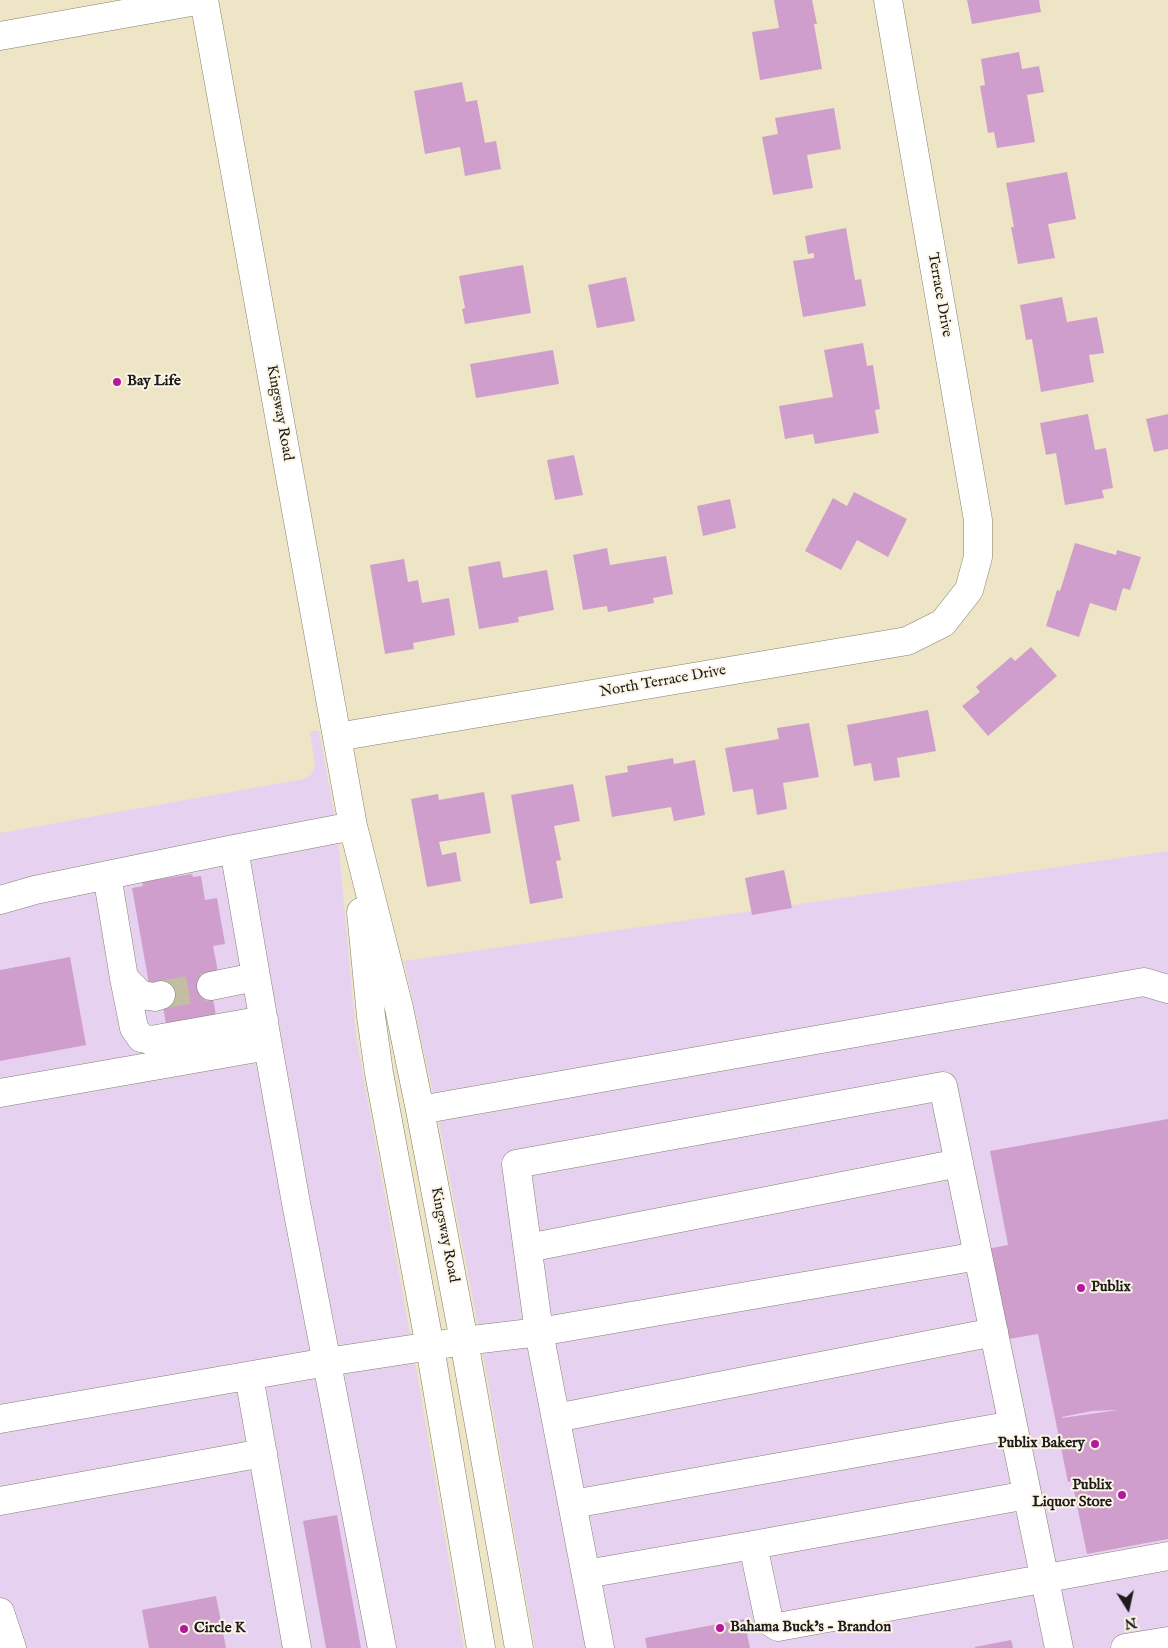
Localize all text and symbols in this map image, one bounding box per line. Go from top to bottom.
street label: Terrace Drive [923,251,955,339]
street label: Kingsway Road [262,364,296,462]
place label: Bay Life [127,373,181,391]
marker: Bay Life [111,376,123,388]
street label: North Terrace Drive [598,662,728,702]
street label: Kingsway Road [426,1186,462,1284]
place label: Publix [1091,1279,1131,1297]
marker: Publix [1075,1282,1087,1294]
place label: Publix Bakery [998,1435,1085,1453]
marker: Publix Bakery [1089,1438,1101,1450]
place label: Publix Liquor Store [1032,1477,1112,1512]
marker: Publix Liquor Store [1116,1489,1128,1501]
north arrow [1103,1583,1153,1633]
text: N [1123,1613,1138,1633]
place label: Bahama Buck's - Brandon [730,1619,891,1637]
place label: Circle K [194,1620,246,1638]
marker: Bahama Buck's - Brandon [714,1622,726,1634]
marker: Circle K [178,1623,190,1635]

